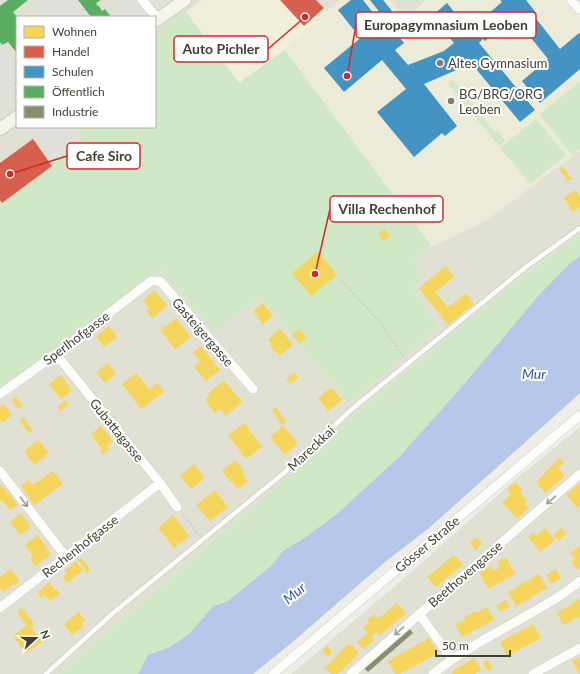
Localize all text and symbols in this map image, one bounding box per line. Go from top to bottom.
callout: Europagymnasium Leoben [356,12,536,38]
legend [16,16,156,128]
text: Europagymnasium Leoben [364,16,528,33]
text: Wohnen [52,24,97,39]
callout: Auto Pichler [174,36,268,62]
text: Auto Pichler [181,40,260,57]
text: Handel [52,44,90,59]
place label: Altes Gymnasium [448,55,547,71]
marker: Altes Gymnasium [435,58,445,68]
text: Schulen [52,64,93,79]
text: Öffentlich [52,84,105,99]
place label: BG/BRG/ORG Leoben [459,86,542,117]
marker: BG/BRG/ORG Leoben [446,96,456,106]
text: Industrie [52,104,98,119]
callout: Cafe Siro [67,143,140,169]
text: Cafe Siro [76,147,132,164]
callout: Villa Rechenhof [330,196,443,222]
text: Villa Rechenhof [337,200,436,217]
street label: Gasteigergasse [169,294,237,370]
street label: Sperlhofgasse [40,308,113,368]
water label: Mur [522,365,546,382]
street label: Gubattagasse [87,395,148,465]
street label: Mareckkai [284,422,338,474]
one-way arrow [19,496,28,507]
one-way arrow [546,496,556,505]
street label: Rechenhofgasse [39,511,121,581]
street label: Gösser Straße [391,512,463,576]
street label: Beethovengasse [425,537,505,611]
water label: Mur [279,579,309,607]
north arrow [16,618,56,658]
one-way arrow [395,626,405,635]
text: N [38,628,53,641]
scale bar [436,632,510,658]
text: 50 m [442,638,469,653]

